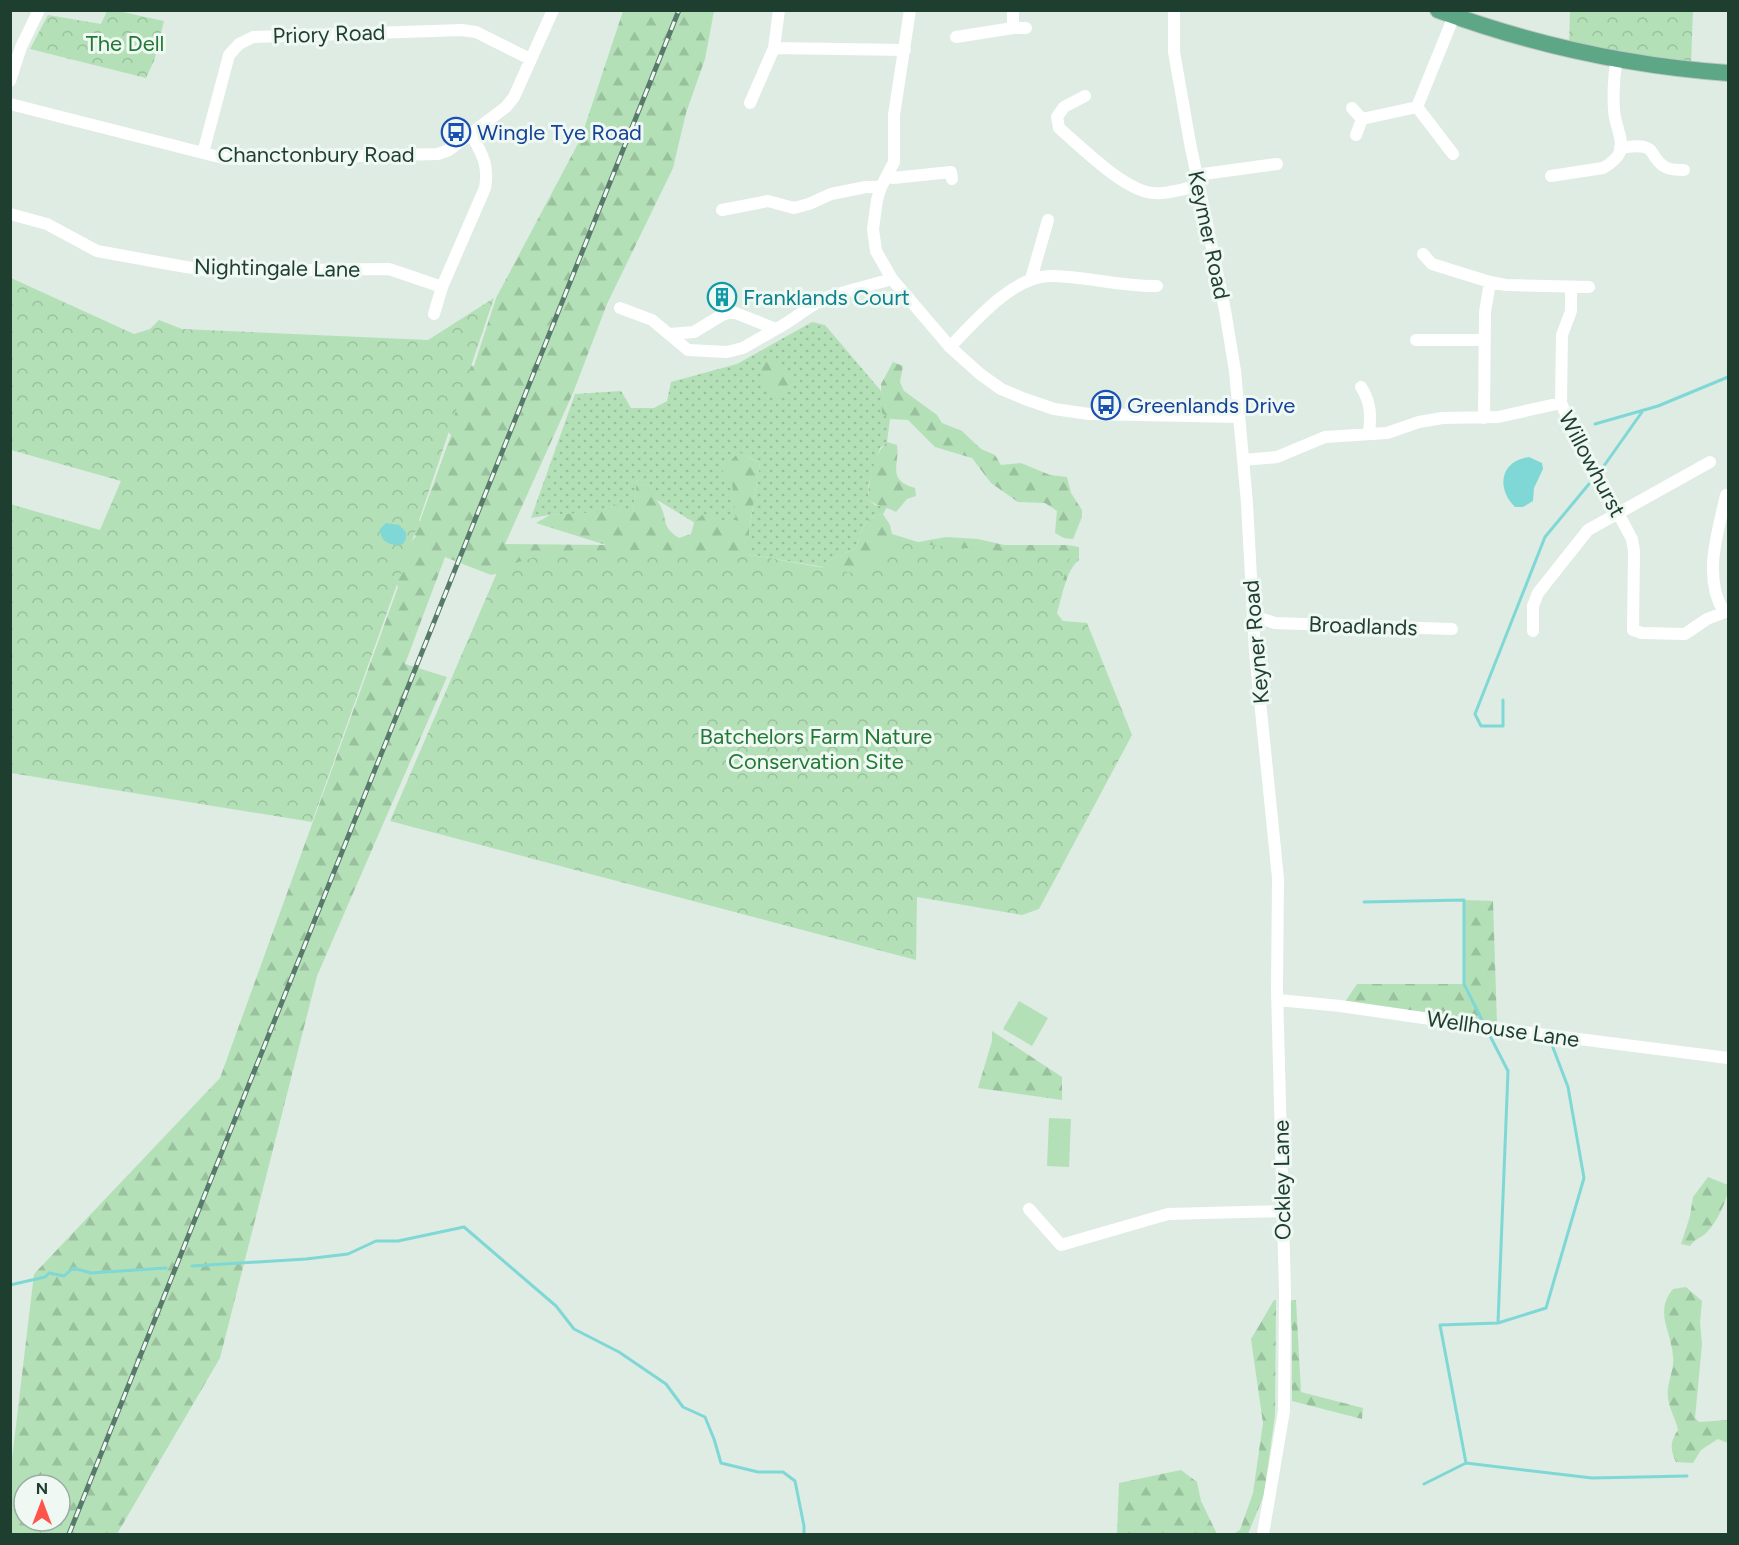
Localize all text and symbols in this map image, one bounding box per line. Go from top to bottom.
street label: Priory Road [272,19,386,49]
park label: The Dell [86,30,164,57]
bus stop icon: Wingle Tye Road [440,116,472,148]
place label: Wingle Tye Road [477,119,642,146]
street label: Chanctonbury Road [217,141,415,168]
street label: Keymer Road [1182,168,1236,302]
street label: Nightingale Lane [194,253,360,283]
building icon: Franklands Court [706,281,738,313]
place label: Franklands Court [743,284,910,311]
bus stop icon: Greenlands Drive [1090,389,1122,421]
place label: Greenlands Drive [1127,392,1295,419]
street label: Willowhurst [1553,406,1631,522]
street label: Keyner Road [1237,579,1275,705]
street label: Broadlands [1308,611,1418,641]
park label: Batchelors Farm Nature Conservation Site [700,723,932,775]
street label: Wellhouse Lane [1425,1005,1581,1053]
street label: Ockley Lane [1267,1120,1297,1240]
north arrow [12,1473,72,1533]
text: N [36,1479,48,1498]

